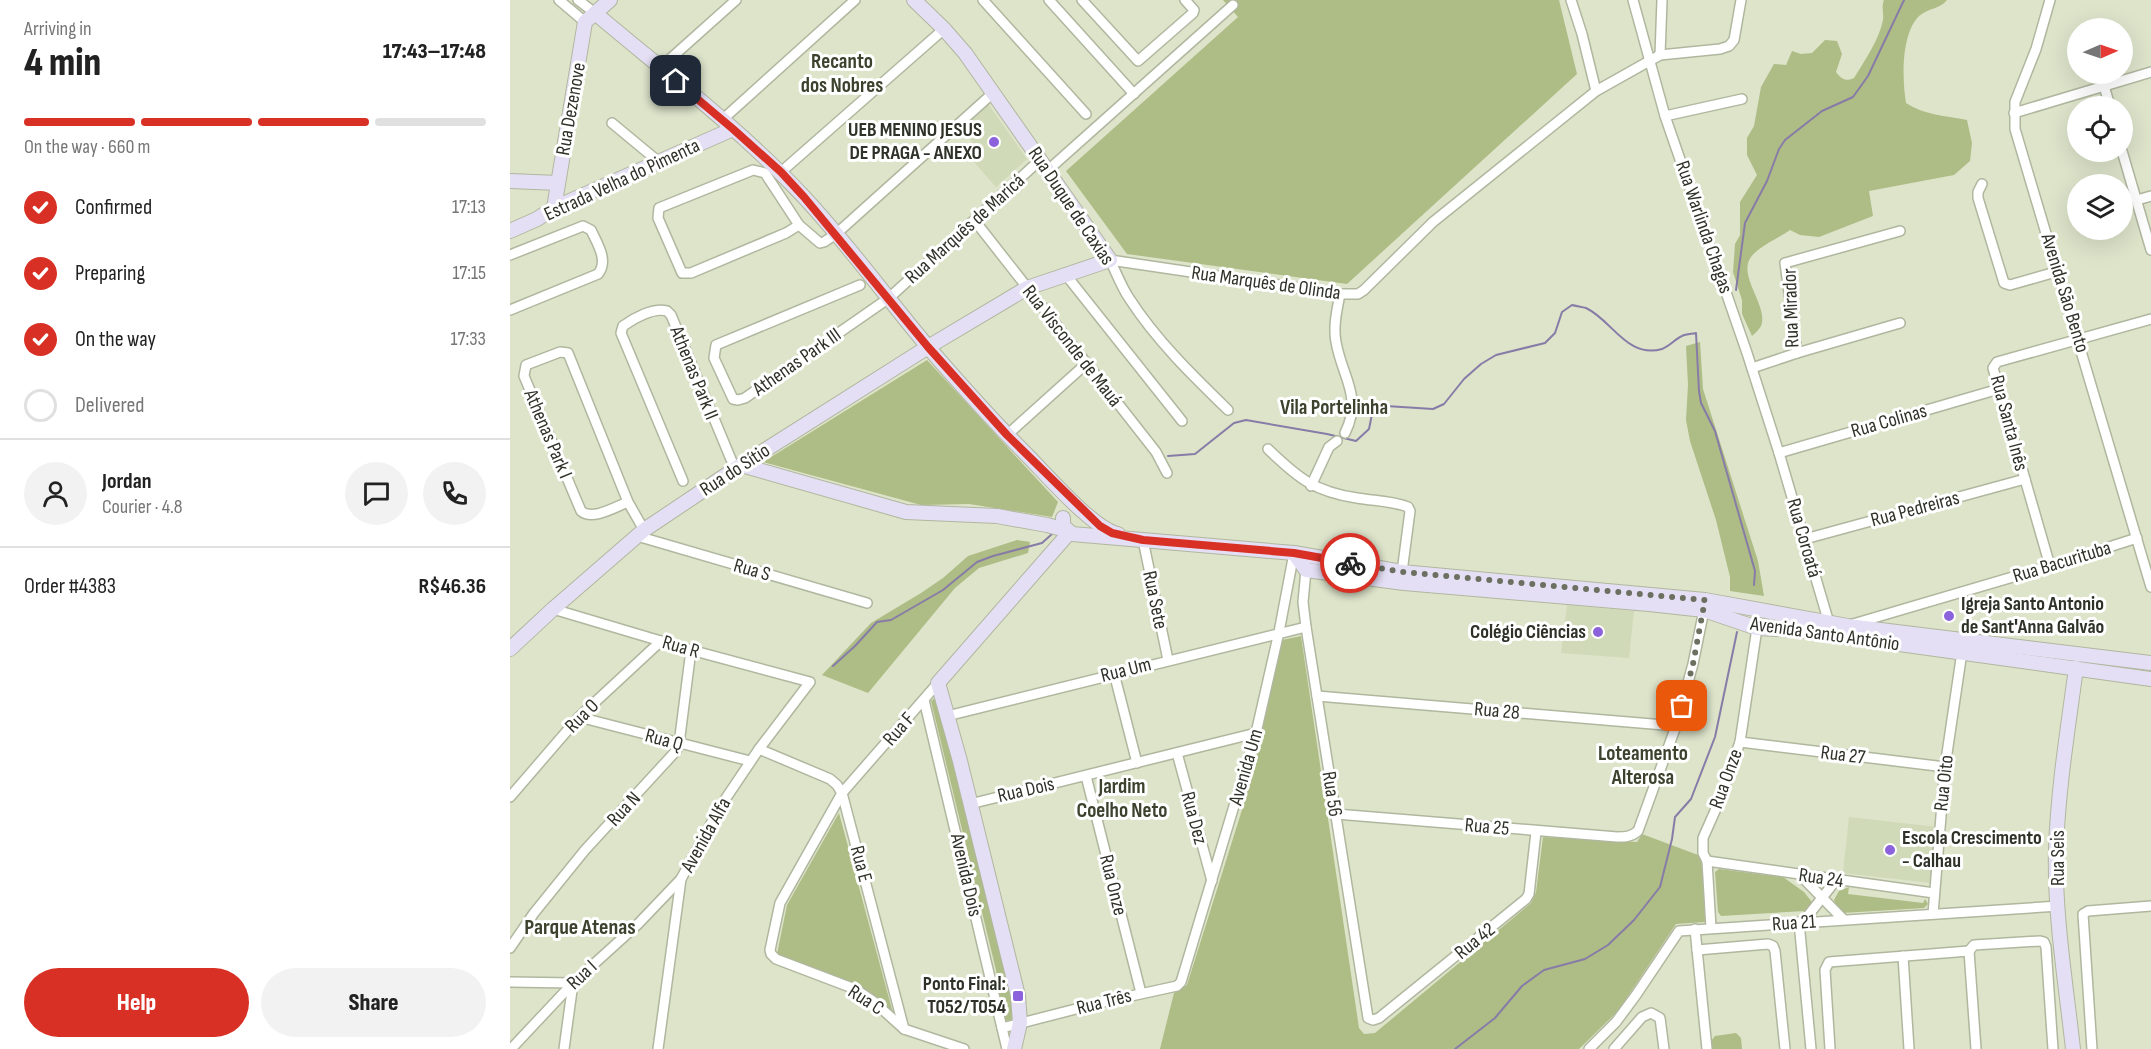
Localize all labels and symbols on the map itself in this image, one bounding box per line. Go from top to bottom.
north arrow [2067,18,2133,84]
district label: Recanto dos Nobres [801,49,883,98]
pin [650,55,701,106]
street label: Rua Dezenove [551,61,591,157]
place label: UEB MENINO JESUS DE PRAGA - ANEXO [848,118,982,165]
street label: Estrada Velha do Pimenta [540,133,704,227]
marker: UEB MENINO JESUS DE PRAGA - ANEXO [987,135,1001,149]
street label: Rua Duque de Caxias [1023,142,1119,270]
street label: Rua Warlinda Chagas [1670,158,1738,296]
street label: Rua Marquês de Maricá [900,169,1030,289]
street label: Avenida São Bento [2035,230,2094,355]
street label: Rua Marquês de Olinda [1190,261,1342,305]
street label: Rua Mirador [1778,268,1804,348]
street label: Rua Visconde de Mauá [1017,280,1127,412]
street label: Athenas Park II [664,322,724,423]
street label: Athenas Park III [747,323,846,402]
street label: Rua Santa Inês [1985,372,2033,474]
street label: Athenas Park I [518,385,577,482]
district label: Vila Portelinha [1280,395,1388,420]
street label: Rua Colinas [1848,399,1930,443]
street label: Rua do Sítio [695,439,775,501]
street label: Rua Pedreiras [1868,486,1962,532]
street label: Rua Coroatá [1781,496,1827,580]
courier [1320,533,1380,593]
street label: Rua Bacurituba [2010,536,2114,588]
street label: Rua S [731,553,773,587]
street label: Rua Sete [1137,569,1173,631]
place label: Igreja Santo Antonio de Sant'Anna Galvão [1961,592,2104,639]
marker: Igreja Santo Antonio de Sant'Anna Galvão [1942,609,1956,623]
street label: Avenida Santo Antônio [1748,612,1901,656]
place label: Colégio Ciências [1470,620,1586,644]
marker: Colégio Ciências [1591,625,1605,639]
street label: Rua R [660,630,702,664]
street label: Rua Um [1098,652,1154,688]
pin [1656,680,1707,731]
street label: Rua O [560,694,604,738]
street label: Rua 28 [1473,697,1521,725]
street label: Rua F [878,707,920,751]
street label: Rua Q [642,723,686,757]
street label: Avenida Um [1223,726,1268,809]
street label: Rua 27 [1819,740,1867,770]
district label: Loteamento Alterosa [1598,741,1688,790]
street label: Rua Onze [1704,746,1748,812]
street label: Rua Oito [1929,754,1959,812]
street label: Rua 56 [1317,770,1347,818]
street label: Rua Dois [995,772,1057,808]
district label: Jardim Coelho Neto [1077,774,1167,823]
street label: Rua N [602,787,646,831]
street label: Rua Dez [1175,789,1213,847]
street label: Avenida Alfa [675,794,736,877]
street label: Rua 25 [1464,813,1510,841]
place label: Escola Crescimento - Calhau [1902,826,2042,873]
street label: Avenida Dois [945,830,987,919]
street label: Rua Seis [2046,830,2070,886]
street label: Rua E [845,843,877,885]
marker: Escola Crescimento - Calhau [1883,843,1897,857]
street label: Rua Onze [1094,852,1132,918]
street label: Rua 24 [1797,863,1845,893]
street label: Rua 21 [1771,910,1817,936]
district label: Parque Atenas [524,914,636,941]
street label: Rua 42 [1450,917,1500,965]
street label: Rua I [562,955,602,995]
place label: Ponto Final: T052/T054 [923,972,1006,1019]
street label: Rua C [843,980,889,1020]
street label: Rua Três [1074,984,1134,1020]
marker: Ponto Final: T052/T054 [1011,989,1025,1003]

